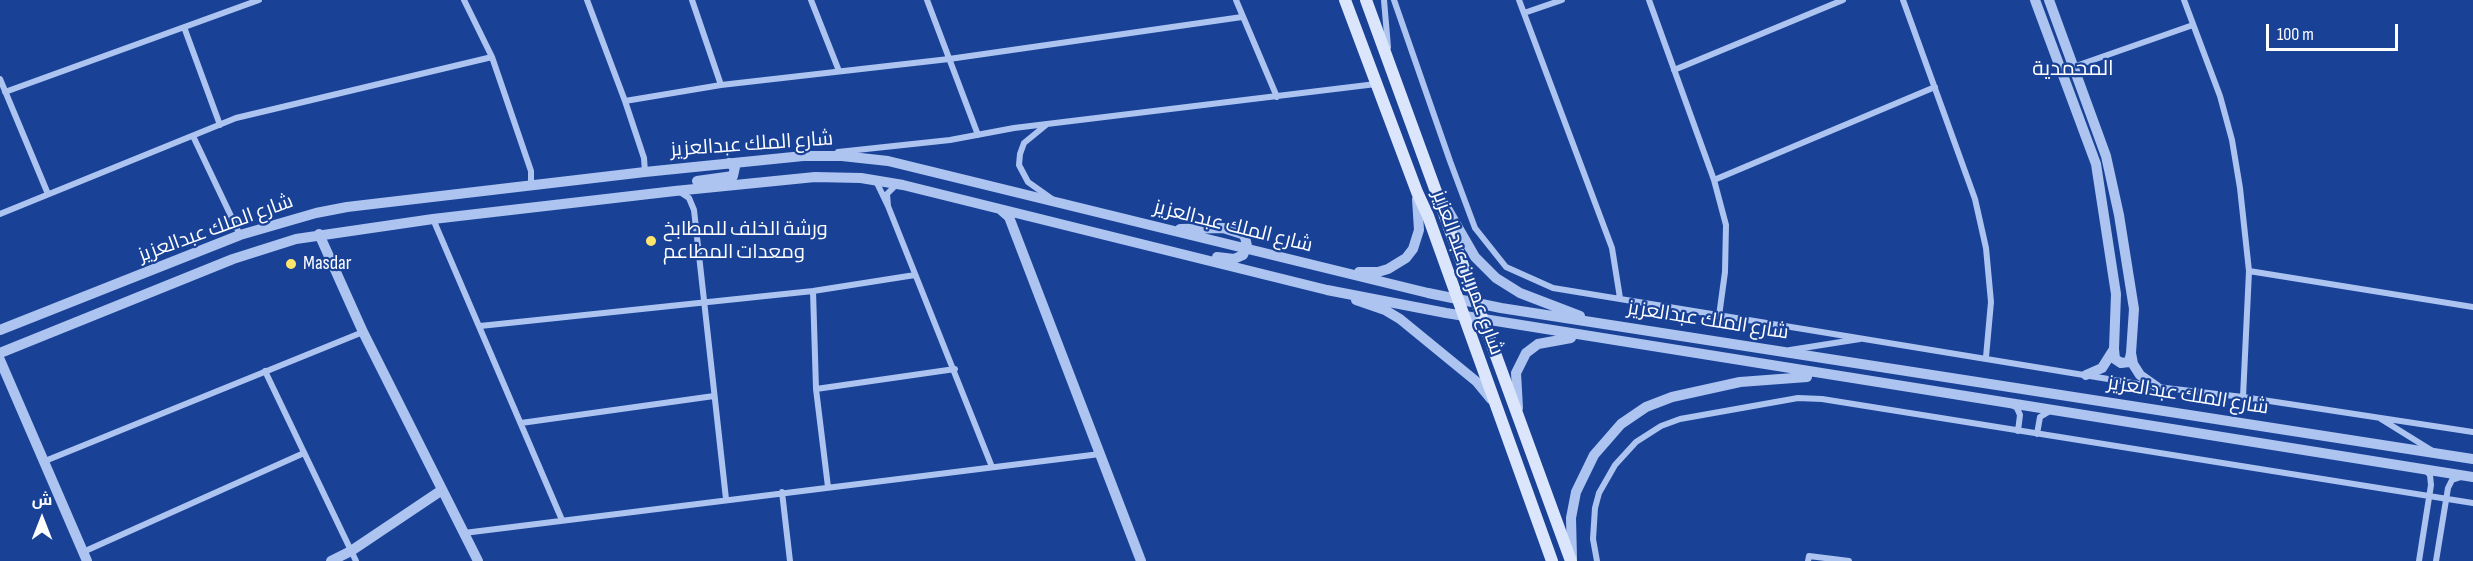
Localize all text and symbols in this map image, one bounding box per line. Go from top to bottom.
scale bar [2269,12,2401,50]
text: 100 m [2277,24,2314,45]
district label: المحمدية [2032,57,2114,83]
street label: شارع الملك عبدالعزيز [670,127,834,163]
street label: شارع عمر بن عبد العزيز [1426,188,1508,358]
street label: شارع الملك عبدالعزيز [135,190,297,268]
street label: شارع الملك عبدالعزيز [1151,196,1315,258]
place label: ورشة الخلف للمطابخ ومعدات المطاعم [663,218,828,265]
marker: ورشة الخلف للمطابخ ومعدات المطاعم [644,234,658,248]
place label: Masdar [303,252,352,276]
marker: Masdar [284,257,298,271]
street label: شارع الملك عبدالعزيز [1626,296,1790,346]
street label: شارع الملك عبدالعزيز [2106,371,2270,421]
north arrow [12,489,72,549]
text: ش [32,491,52,510]

